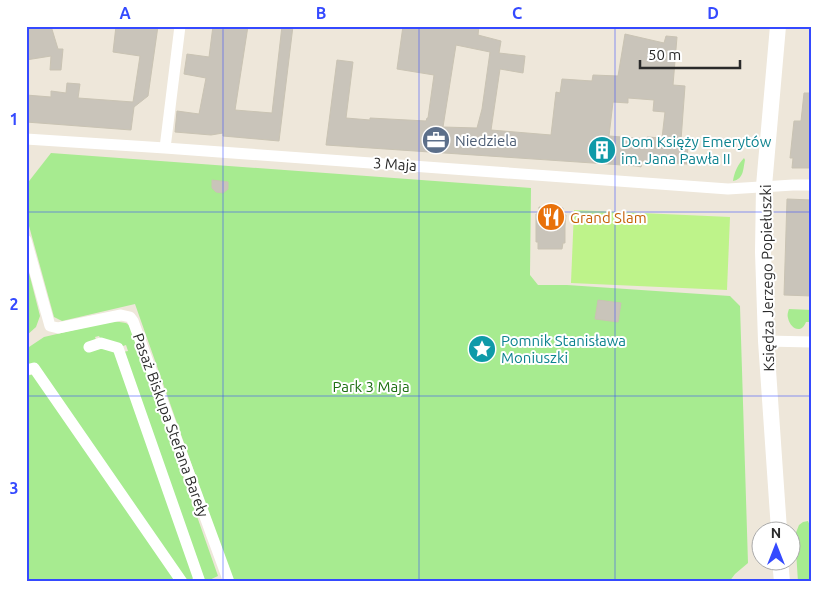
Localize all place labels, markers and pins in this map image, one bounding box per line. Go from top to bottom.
office icon: Niedziela [421,125,451,155]
place label: Niedziela [455,132,517,149]
place label: Dom Księży Emerytów im. Jana Pawła II [621,133,772,167]
building icon: Dom Księży Emerytów im. Jana Pawła II [587,135,617,165]
restaurant icon: Grand Slam [536,202,566,232]
place label: Grand Slam [570,209,647,226]
place label: Pomnik Stanisława Moniuszki [501,332,626,366]
place icon: Pomnik Stanisława Moniuszki [467,334,497,364]

